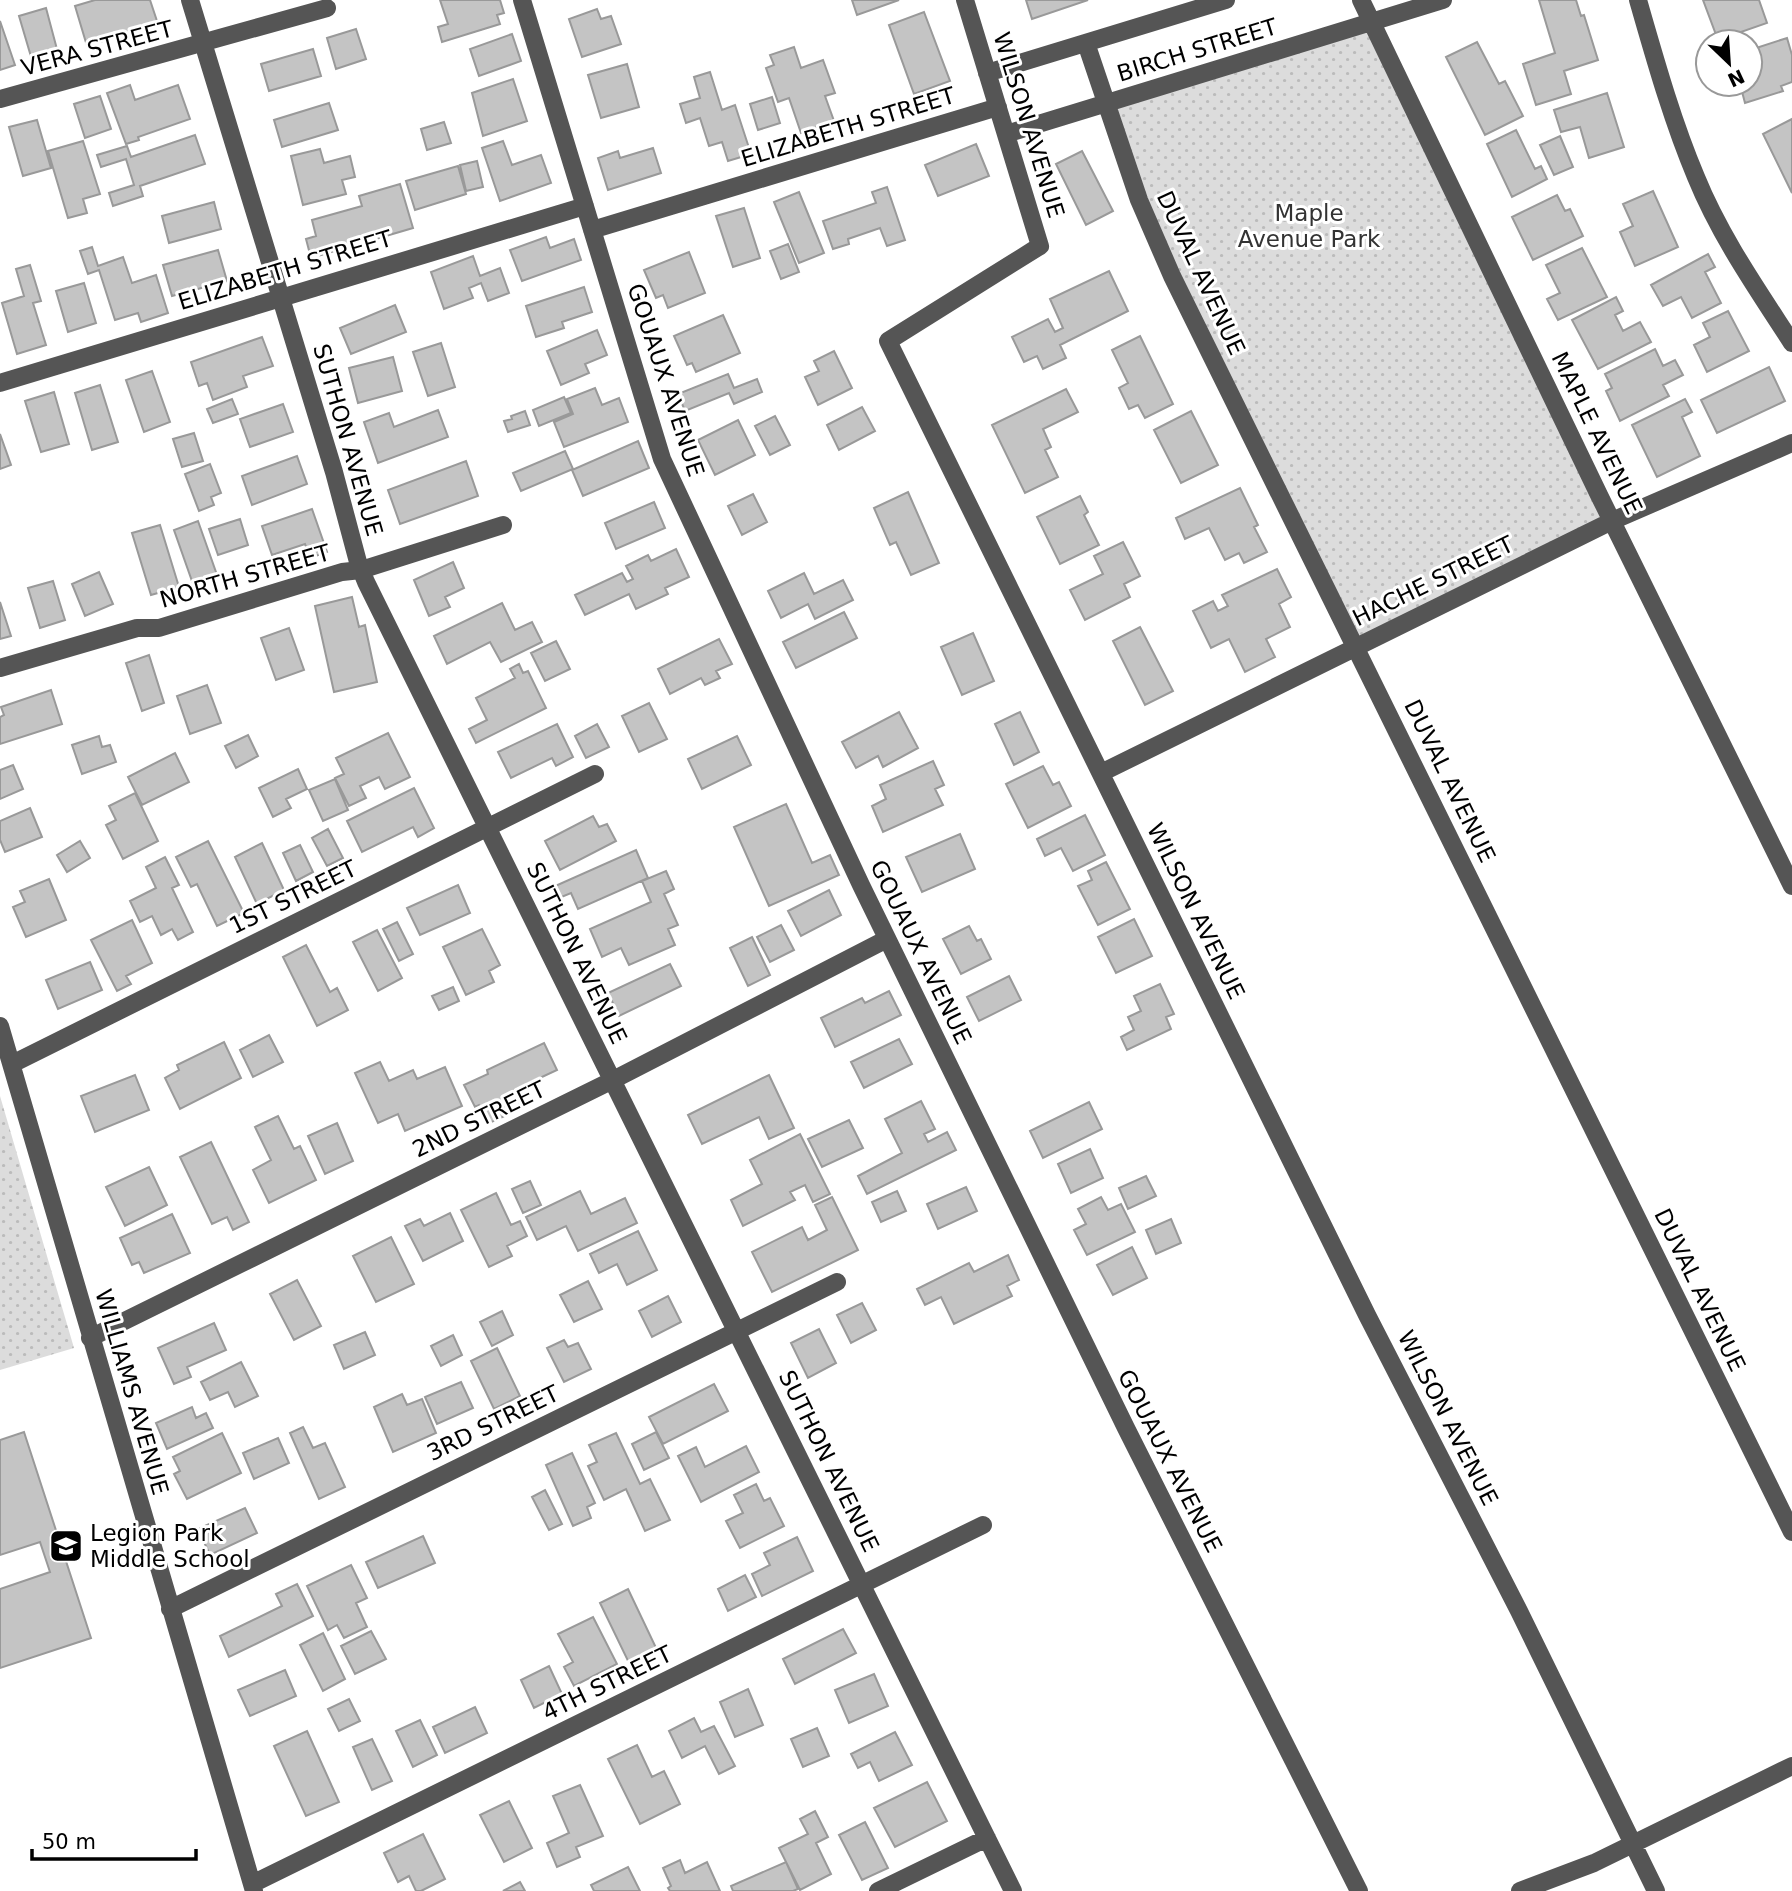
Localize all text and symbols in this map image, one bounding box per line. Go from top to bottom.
street label: BIRCH STREET [1114,13,1281,87]
street label: VERA STREET [18,15,177,81]
north arrow [1694,28,1764,98]
street label: WILSON AVENUE [988,29,1070,221]
text: N [1724,65,1748,92]
street label: ELIZABETH STREET [738,82,959,172]
street label: DUVAL AVENUE [1152,187,1250,359]
park label: Maple Avenue Park [1238,200,1381,252]
street label: ELIZABETH STREET [175,225,396,315]
street label: GOUAUX AVENUE [623,280,709,480]
street label: SUTHON AVENUE [308,341,388,539]
street label: MAPLE AVENUE [1546,348,1648,518]
street label: HACHE STREET [1348,530,1518,631]
street label: NORTH STREET [157,539,334,613]
street label: DUVAL AVENUE [1399,695,1501,867]
street label: WILSON AVENUE [1142,819,1250,1003]
street label: 1ST STREET [225,855,362,939]
street label: GOUAUX AVENUE [865,856,977,1048]
street label: SUTHON AVENUE [522,858,632,1048]
street label: 2ND STREET [408,1075,551,1162]
street label: DUVAL AVENUE [1649,1204,1751,1376]
street label: WILLIAMS AVENUE [90,1286,174,1498]
street label: WILSON AVENUE [1393,1326,1503,1510]
street label: GOUAUX AVENUE [1113,1365,1227,1557]
street label: SUTHON AVENUE [774,1366,884,1556]
street label: 3RD STREET [423,1379,564,1466]
place label: Legion Park Middle School [90,1520,250,1572]
school or university icon: Legion Park Middle School [47,1527,85,1565]
street label: 4TH STREET [538,1640,677,1726]
scale bar [32,1818,196,1862]
text: 50 m [42,1830,96,1854]

